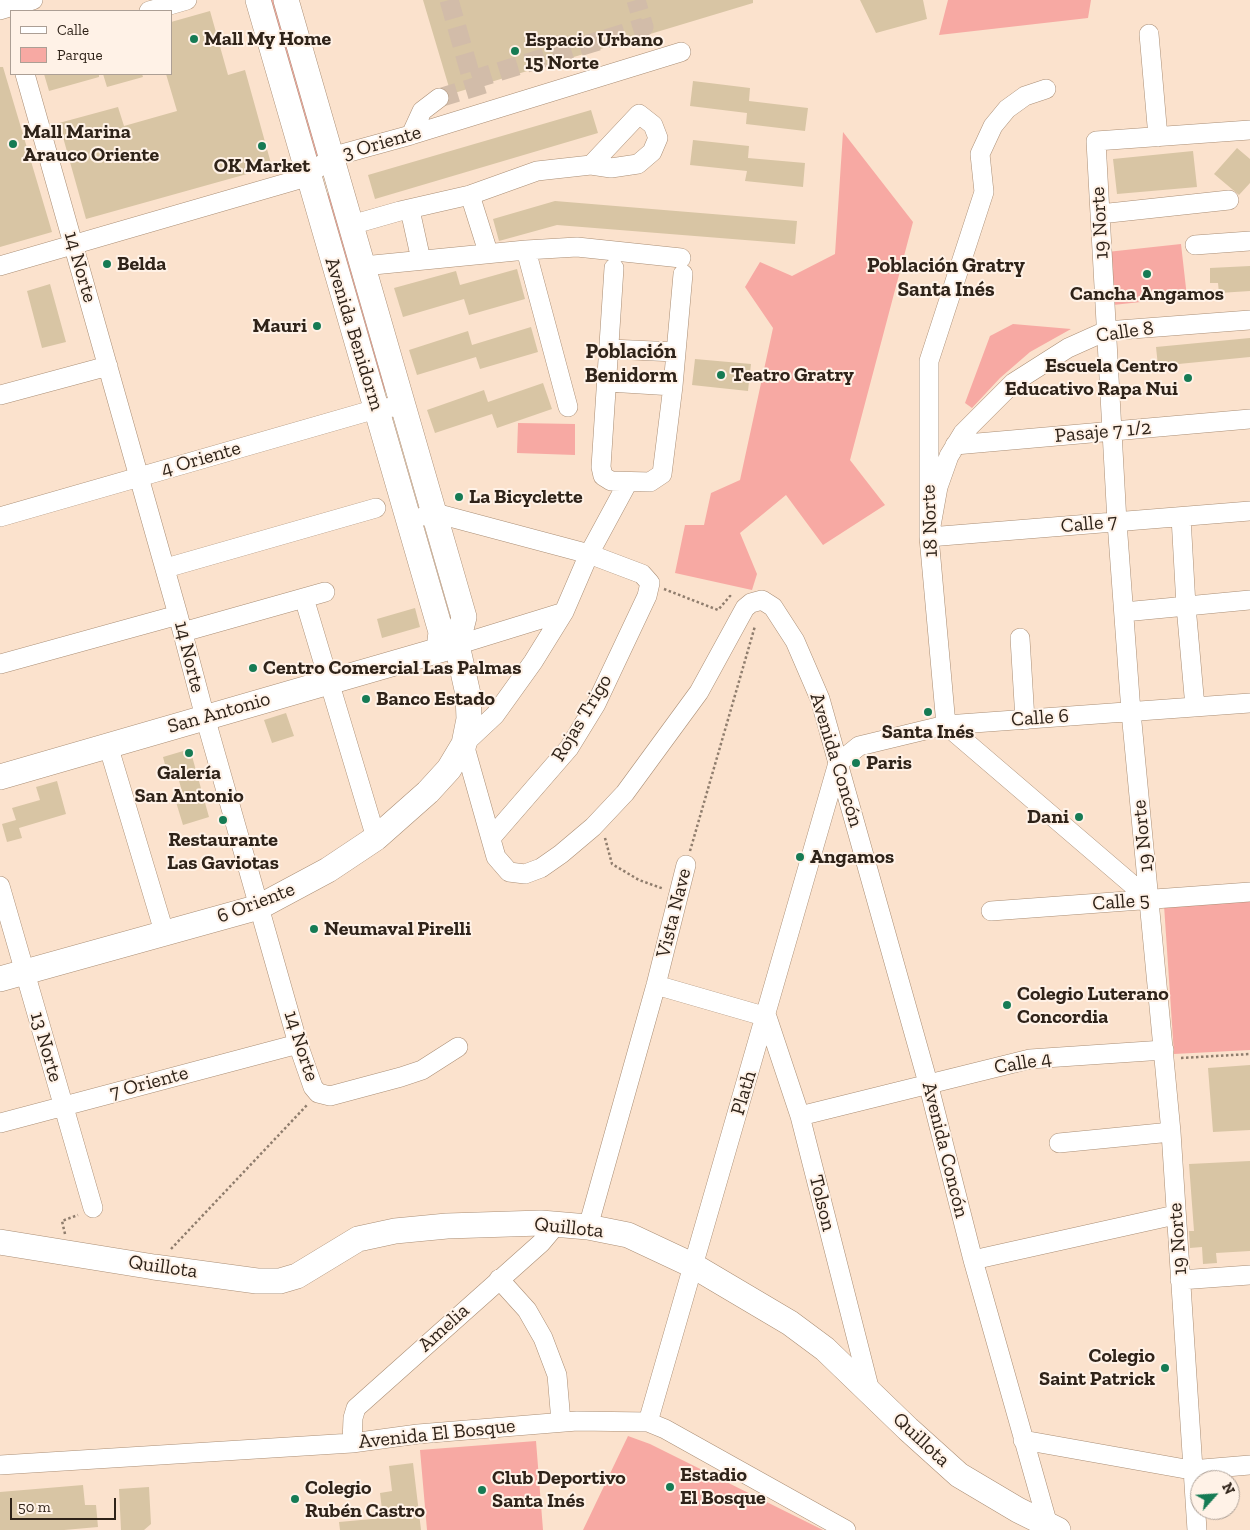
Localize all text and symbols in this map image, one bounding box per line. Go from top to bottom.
legend [10,10,172,75]
text: Calle [57,21,89,39]
place label: Mall My Home [204,27,331,51]
place label: Espacio Urbano 15 Norte [525,28,663,75]
marker: Mall My Home [188,33,200,45]
marker: Espacio Urbano 15 Norte [509,45,521,57]
text: Parque [57,46,103,64]
place label: Mall Marina Arauco Oriente [23,120,159,167]
street label: 3 Oriente [340,120,424,166]
marker: Mall Marina Arauco Oriente [7,138,19,150]
marker: OK Market [256,140,268,152]
place label: OK Market [214,154,310,178]
street label: 19 Norte [1086,186,1114,260]
street label: 14 Norte [58,229,102,305]
place label: Belda [117,252,166,276]
district label: Población Gratry Santa Inés [867,253,1025,303]
street label: Avenida Benidorm [319,254,389,414]
marker: Belda [101,258,113,270]
marker: Cancha Angamos [1141,268,1153,280]
place label: Cancha Angamos [1070,282,1224,306]
place label: Mauri [253,314,307,338]
street label: Calle 8 [1095,316,1155,348]
marker: Mauri [311,320,323,332]
district label: Población Benidorm [585,339,677,389]
place label: Escuela Centro Educativo Rapa Nui [1005,354,1178,401]
place label: Teatro Gratry [731,363,854,387]
marker: Teatro Gratry [715,369,727,381]
marker: Escuela Centro Educativo Rapa Nui [1182,372,1194,384]
street label: Pasaje 7 1/2 [1054,416,1152,448]
street label: 4 Oriente [158,436,244,482]
street label: 18 Norte [917,484,943,558]
place label: La Bicyclette [469,485,583,509]
marker: La Bicyclette [453,491,465,503]
street label: Calle 7 [1060,510,1118,538]
street label: 14 Norte [169,619,209,695]
place label: Centro Comercial Las Palmas [263,656,521,680]
marker: Centro Comercial Las Palmas [247,662,259,674]
street label: Rojas Trigo [547,670,617,766]
street label: San Antonio [165,687,273,739]
place label: Banco Estado [376,687,495,711]
street label: Avenida Concón [804,690,868,830]
marker: Banco Estado [360,693,372,705]
street label: Calle 6 [1010,704,1070,732]
marker: Santa Inés [922,706,934,718]
place label: Santa Inés [882,720,974,744]
marker: Galería San Antonio [183,747,195,759]
place label: Paris [866,751,912,775]
marker: Paris [850,757,862,769]
place label: Galería San Antonio [134,761,244,808]
street label: 19 Norte [1127,799,1159,873]
place label: Dani [1027,805,1069,829]
marker: Dani [1073,811,1085,823]
marker: Restaurante Las Gaviotas [217,814,229,826]
place label: Restaurante Las Gaviotas [167,828,279,875]
place label: Angamos [810,845,894,869]
marker: Angamos [794,851,806,863]
street label: Vista Nave [651,866,697,960]
street label: 6 Oriente [214,877,298,929]
street label: Calle 5 [1092,888,1150,916]
place label: Neumaval Pirelli [324,917,471,941]
marker: Neumaval Pirelli [308,923,320,935]
place label: Colegio Luterano Concordia [1017,982,1169,1029]
marker: Colegio Luterano Concordia [1001,999,1013,1011]
street label: 14 Norte [278,1008,324,1084]
street label: 13 Norte [25,1009,67,1085]
street label: Calle 4 [993,1047,1053,1079]
street label: 7 Oriente [107,1061,191,1105]
street label: Plath [726,1068,762,1118]
street label: Avenida Concón [917,1080,973,1220]
street label: Tolson [803,1172,841,1234]
street label: 19 Norte [1163,1202,1193,1276]
street label: Quillota [533,1212,605,1244]
street label: Quillota [127,1250,199,1284]
street label: Amelia [414,1299,474,1357]
place label: Colegio Saint Patrick [1039,1344,1155,1391]
marker: Colegio Saint Patrick [1159,1362,1171,1374]
street label: Quillota [887,1408,955,1472]
street label: Avenida El Bosque [357,1414,517,1454]
place label: Estadio El Bosque [680,1463,766,1510]
place label: Club Deportivo Santa Inés [492,1466,626,1513]
north arrow [1190,1470,1240,1520]
place label: Colegio Rubén Castro [305,1476,425,1523]
text: N [1218,1480,1238,1497]
marker: Estadio El Bosque [664,1481,676,1493]
marker: Club Deportivo Santa Inés [476,1484,488,1496]
scale bar [12,1488,119,1520]
marker: Colegio Rubén Castro [289,1493,301,1505]
text: 50 m [18,1498,51,1516]

